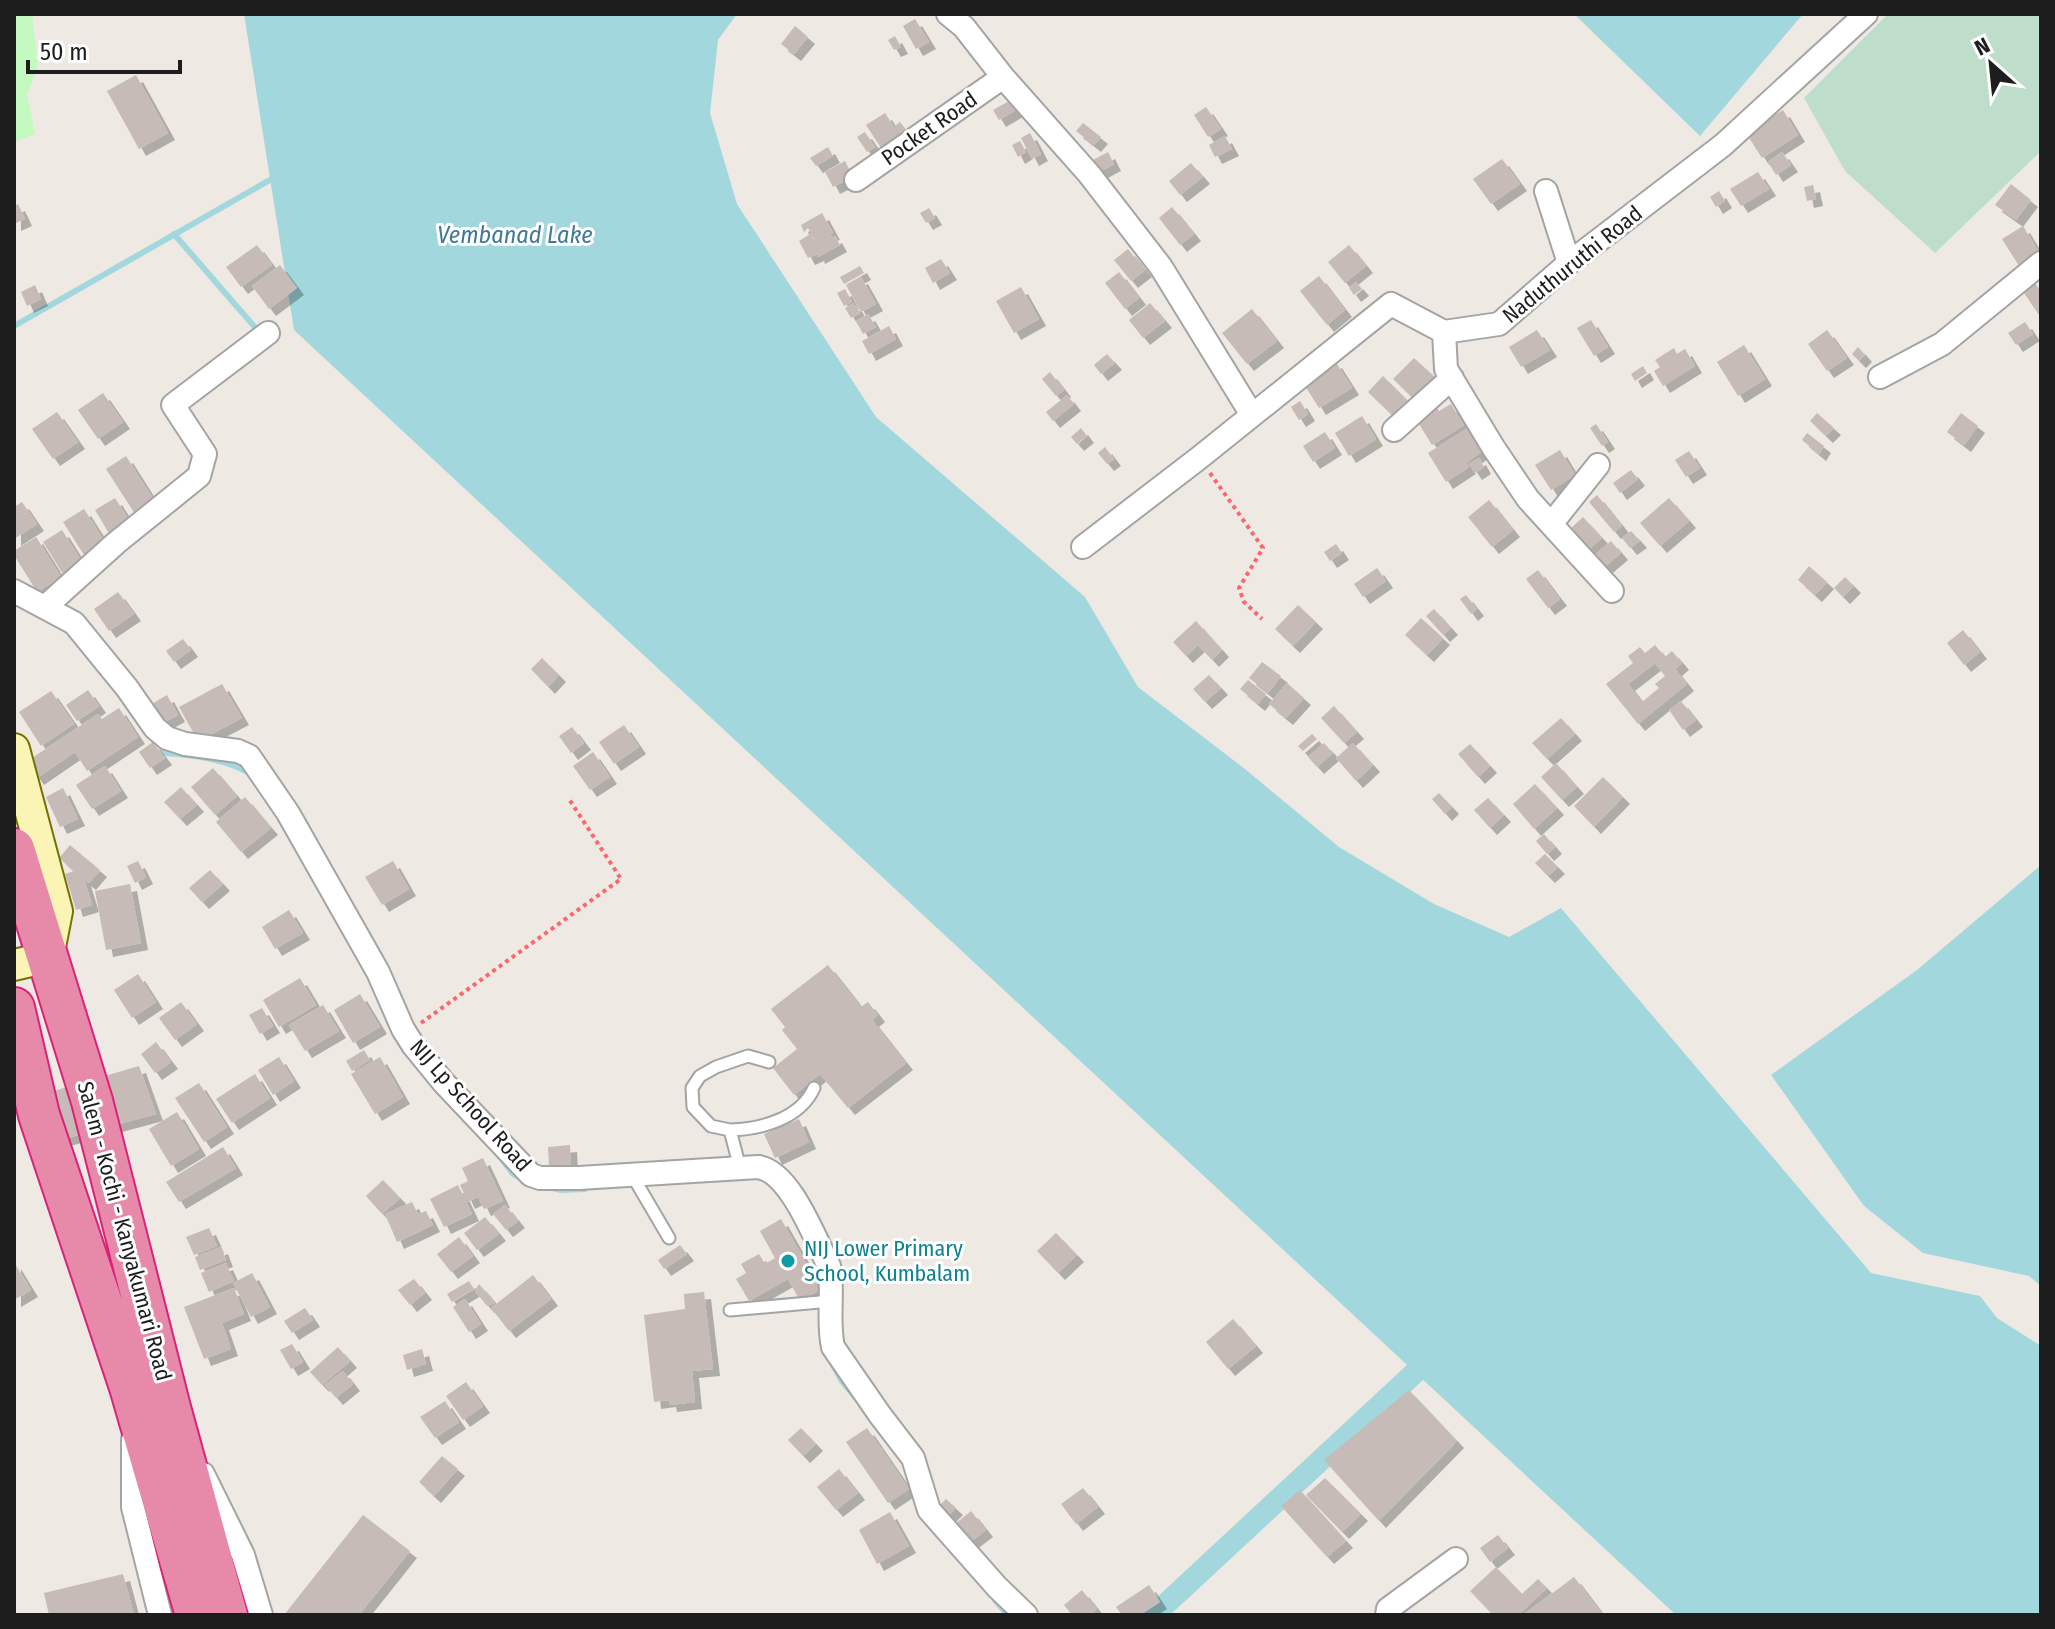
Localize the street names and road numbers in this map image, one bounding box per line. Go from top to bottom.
street label: Pocket Road [876,86,982,171]
street label: Naduthuruthi Road [1497,200,1648,329]
street label: NIJ Lp School Road [404,1034,537,1177]
street label: Salem - Kochi - Kanyakumari Road [72,1079,177,1384]

